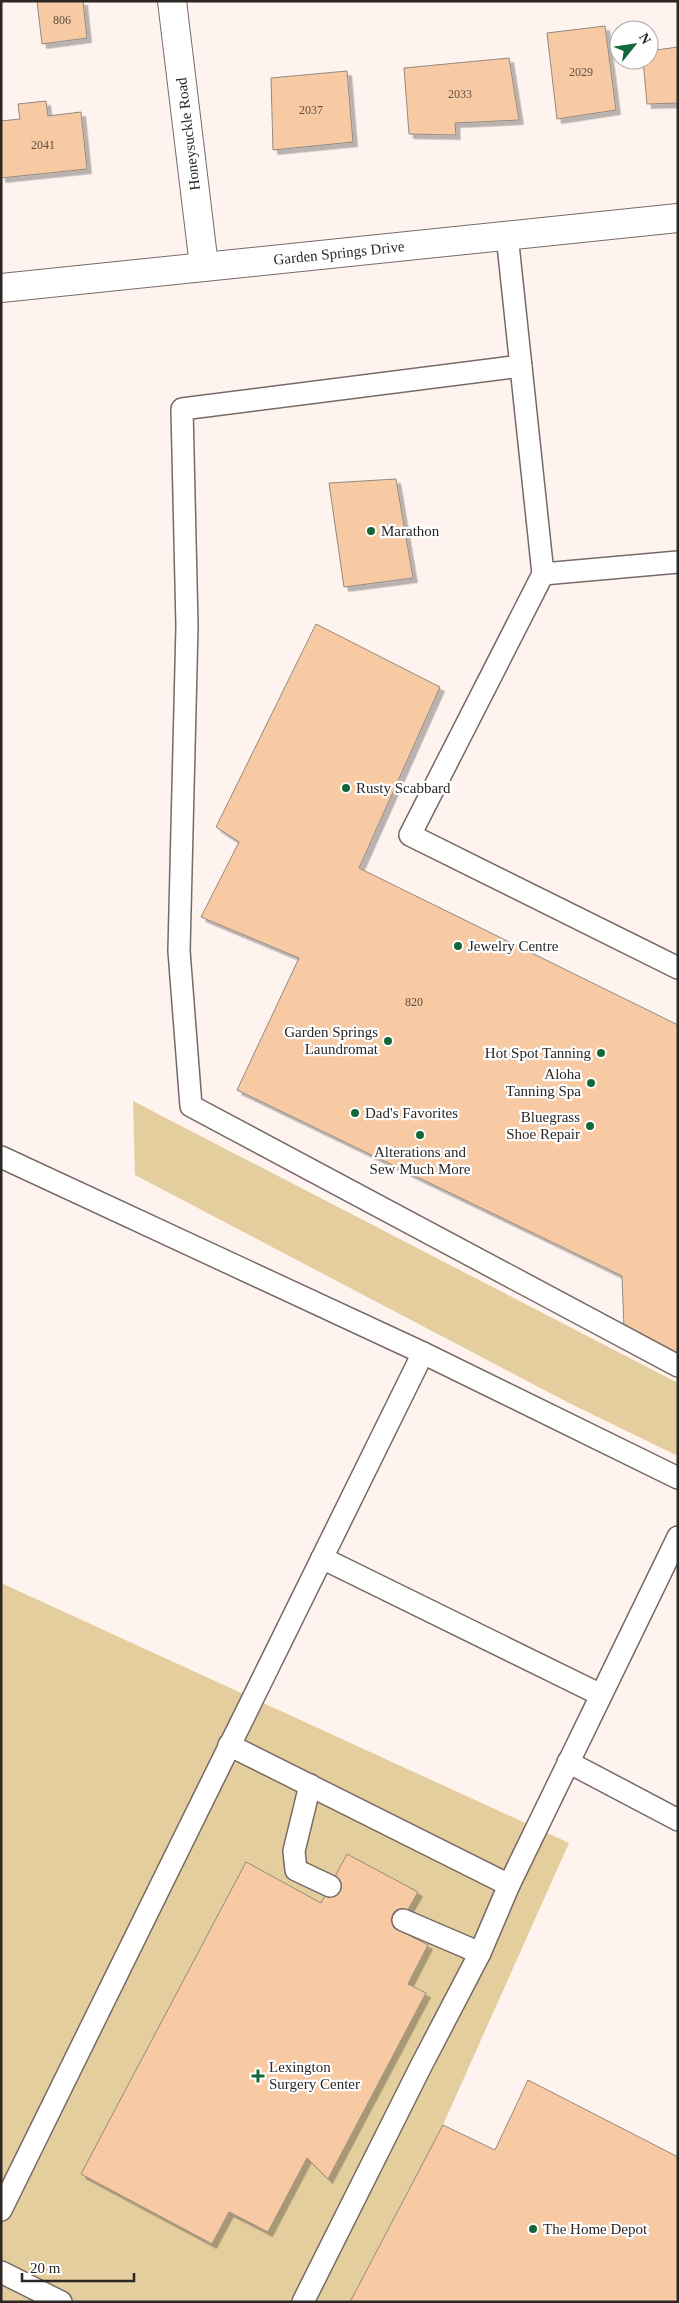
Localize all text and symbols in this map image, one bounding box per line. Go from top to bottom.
house number: 806 [53,13,71,27]
north arrow [609,20,659,70]
text: N [636,31,654,47]
house number: 2029 [569,65,593,79]
street label: Honeysuckle Road [173,76,203,191]
house number: 2033 [448,87,472,101]
house number: 2037 [299,103,323,117]
house number: 2041 [31,138,55,152]
street label: Garden Springs Drive [273,238,406,268]
place label: Marathon [381,523,440,539]
marker: Marathon [365,525,377,537]
place label: Rusty Scabbard [356,780,451,796]
marker: Rusty Scabbard [340,782,352,794]
place label: Jewelry Centre [468,938,559,954]
marker: Jewelry Centre [452,940,464,952]
house number: 820 [405,995,423,1009]
place label: Garden Springs Laundromat [284,1024,379,1057]
marker: Garden Springs Laundromat [382,1035,394,1047]
place label: Hot Spot Tanning [485,1045,591,1061]
marker: Hot Spot Tanning [595,1047,607,1059]
place label: Aloha Tanning Spa [506,1066,581,1099]
marker: Aloha Tanning Spa [585,1077,597,1089]
place label: Dad's Favorites [365,1105,458,1121]
marker: Dad's Favorites [349,1107,361,1119]
place label: Bluegrass Shoe Repair [506,1109,580,1142]
marker: Bluegrass Shoe Repair [584,1120,596,1132]
marker: Alterations and Sew Much More [414,1129,426,1141]
place label: Alterations and Sew Much More [370,1144,471,1177]
place label: Lexington Surgery Center [269,2059,360,2092]
marker: Lexington Surgery Center [251,2069,265,2083]
place label: The Home Depot [543,2221,648,2237]
marker: The Home Depot [527,2223,539,2235]
scale bar [22,2250,135,2282]
text: 20 m [30,2260,61,2276]

